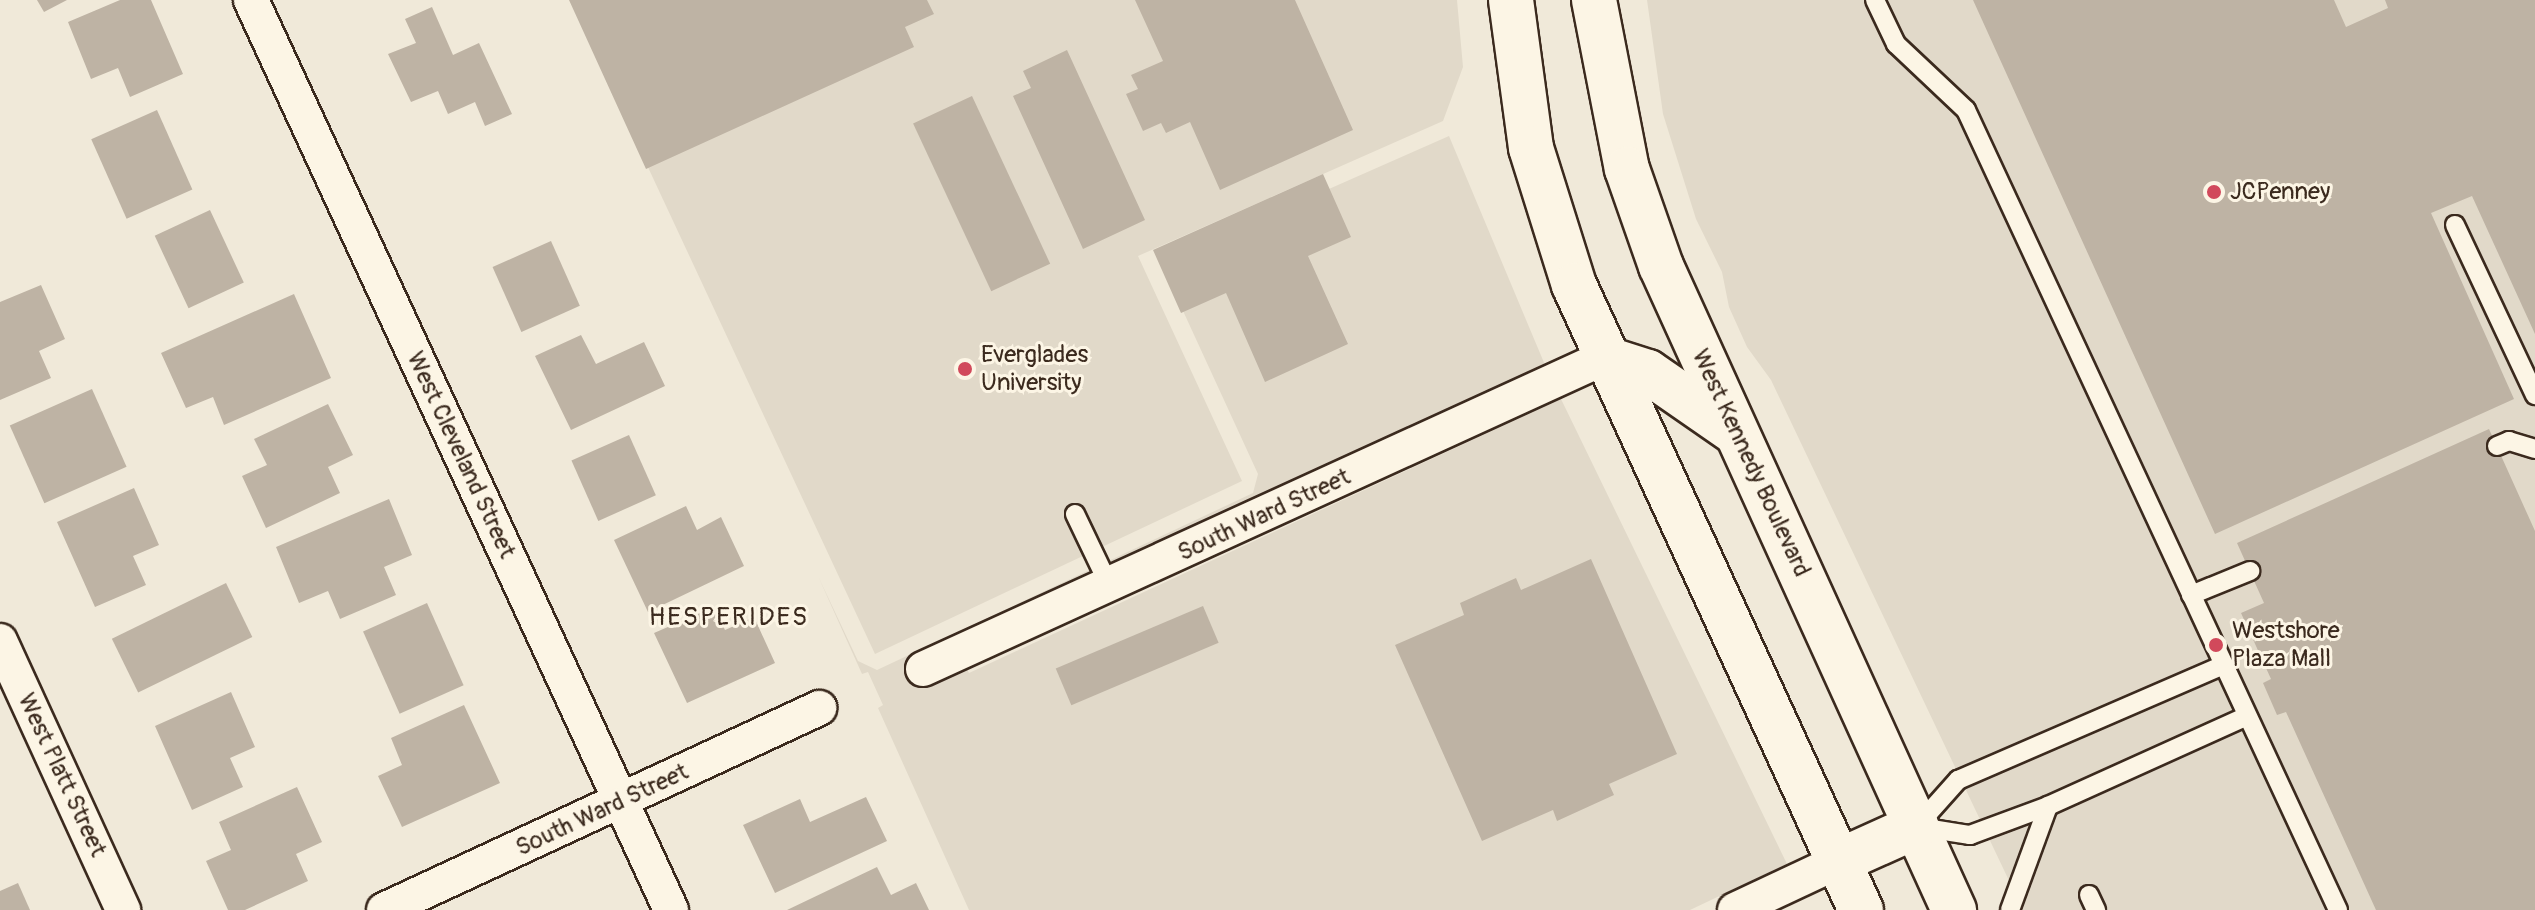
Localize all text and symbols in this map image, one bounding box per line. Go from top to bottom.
place label: JCPenney [2230,178,2330,206]
marker: JCPenney [2205,183,2223,201]
place label: Everglades University [981,341,1088,397]
street label: West Kennedy Boulevard [1686,345,1816,581]
street label: West Cleveland Street [400,347,522,563]
marker: Everglades University [956,360,974,378]
street label: South Ward Street [1173,462,1355,568]
district label: HESPERIDES [649,602,809,634]
place label: Westshore Plaza Mall [2232,617,2340,673]
marker: Westshore Plaza Mall [2207,636,2225,654]
street label: West Platt Street [12,689,112,861]
street label: South Ward Street [511,757,693,863]

